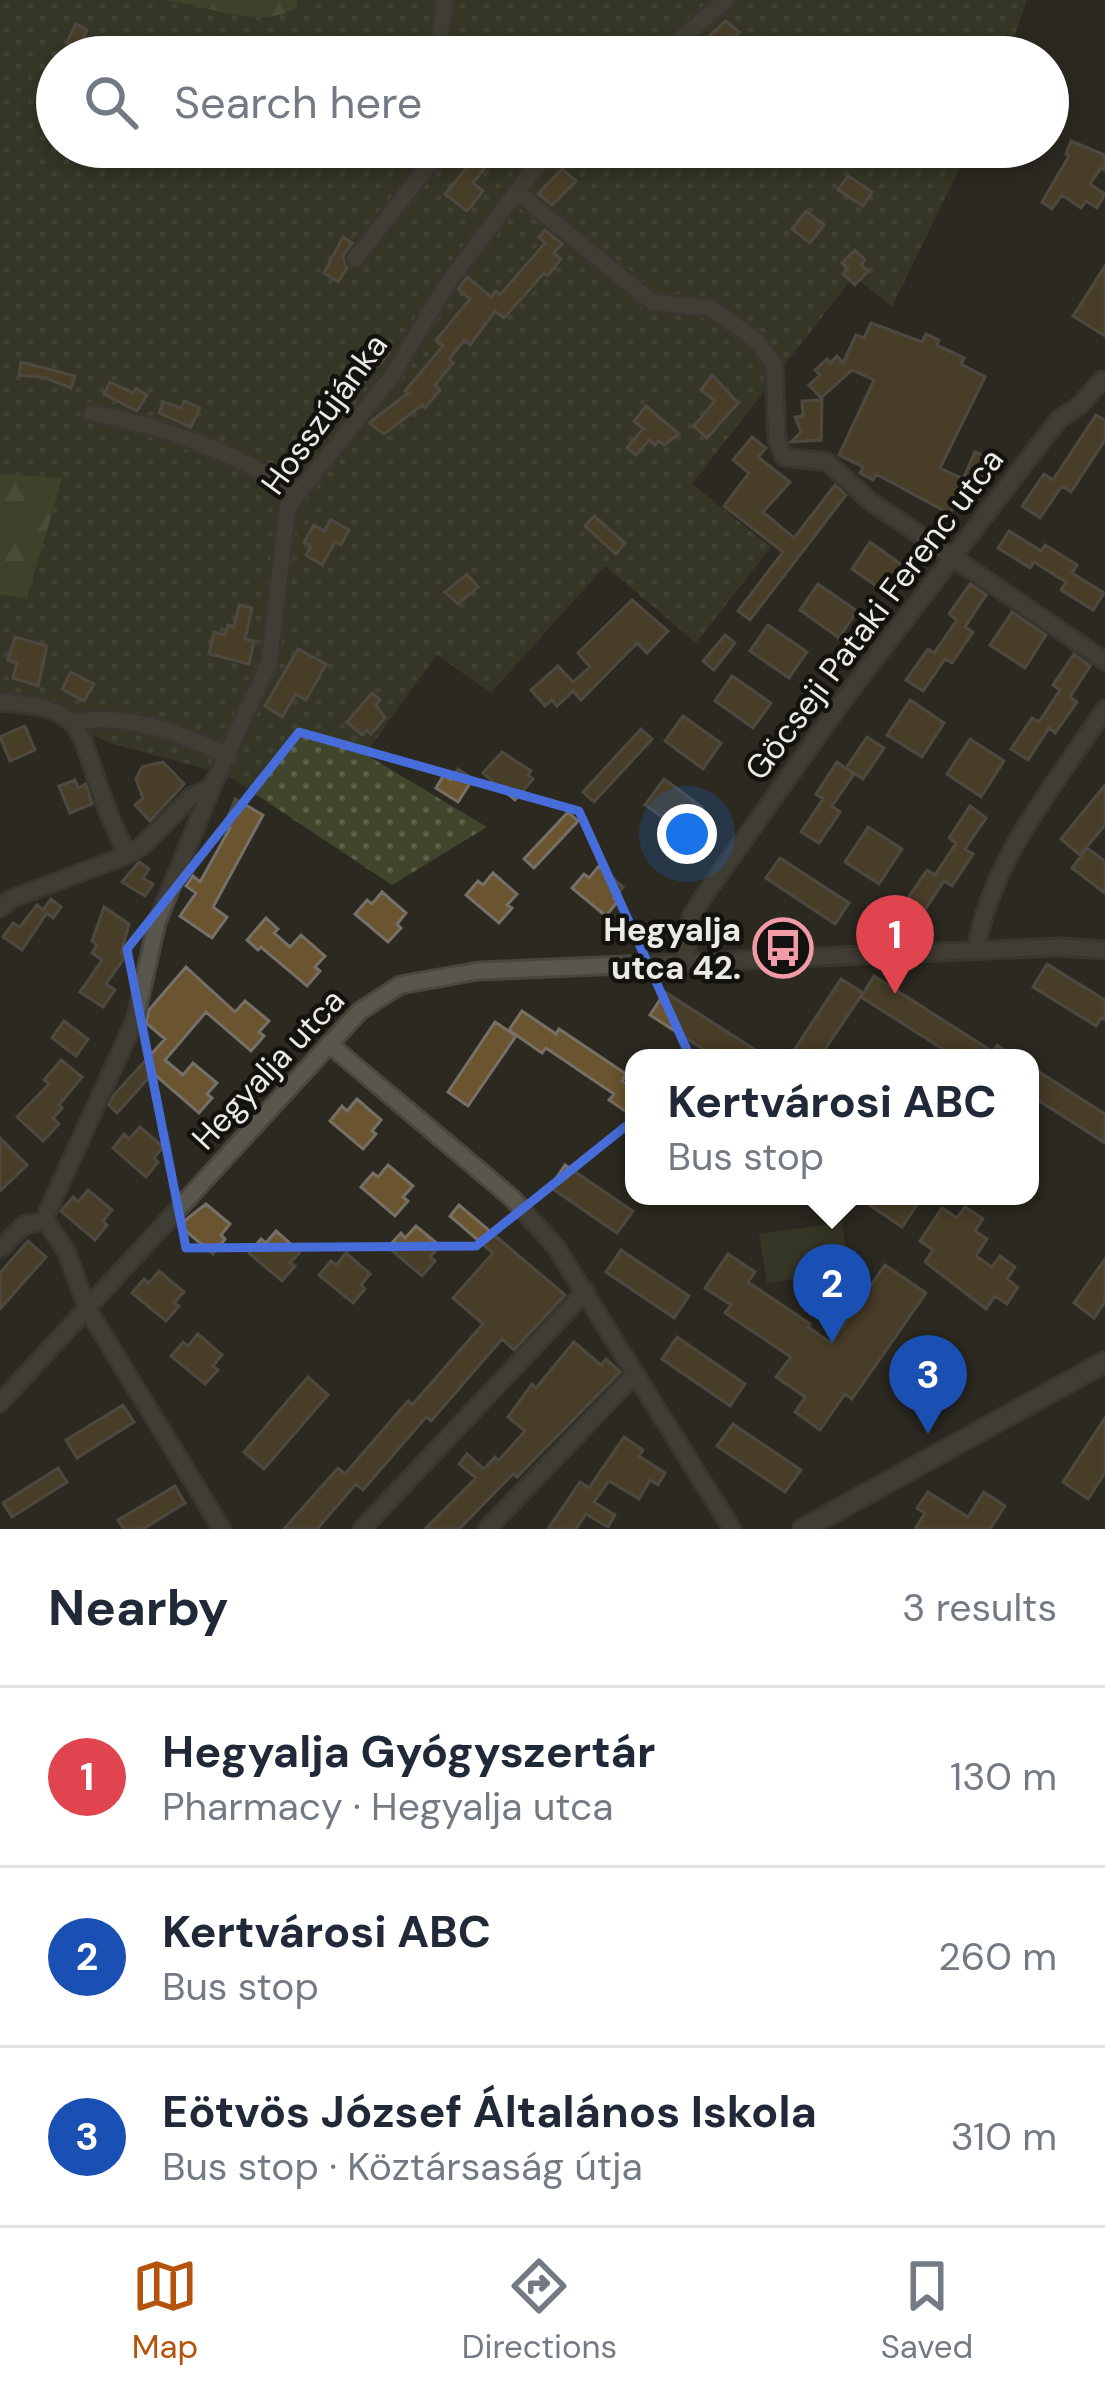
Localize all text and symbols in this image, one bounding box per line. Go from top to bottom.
search box [36,36,1069,168]
icon: search [78,69,144,135]
text: Search here [174,73,422,132]
street label: Hosszújánka [251,325,397,503]
street label: Göcseji Pataki Ferenc utca [735,440,1013,788]
your location [657,804,717,864]
pin: 1 [856,895,934,994]
place label: Hegyalja utca 42. [603,908,741,989]
bus stop icon: Hegyalja utca 42. [752,917,814,979]
street label: Hegyalja utca [182,979,354,1159]
popup [625,1049,1039,1205]
text: Kertvárosi ABC [667,1072,997,1131]
text: Bus stop [667,1131,824,1182]
pin: 2 [793,1244,871,1343]
pin: 3 [889,1335,967,1434]
text: Nearby [48,1574,229,1641]
text: 3 results [902,1582,1057,1633]
text: Hegyalja Gyógyszertár [162,1722,655,1781]
text: 1 [80,1751,94,1802]
text: 130 m [950,1751,1057,1802]
text: Pharmacy · Hegyalja utca [162,1781,614,1832]
text: Kertvárosi ABC [162,1902,491,1961]
text: 2 [76,1931,98,1982]
text: 260 m [938,1931,1057,1982]
text: Bus stop [162,1961,319,2012]
text: Eötvös József Általános Iskola [162,2082,817,2141]
text: 3 [75,2111,99,2162]
text: 310 m [951,2111,1057,2162]
text: Bus stop · Köztársaság útja [162,2141,643,2192]
tab: Map [132,2253,198,2368]
tab: Directions [462,2253,617,2368]
tab: Saved [881,2253,973,2368]

